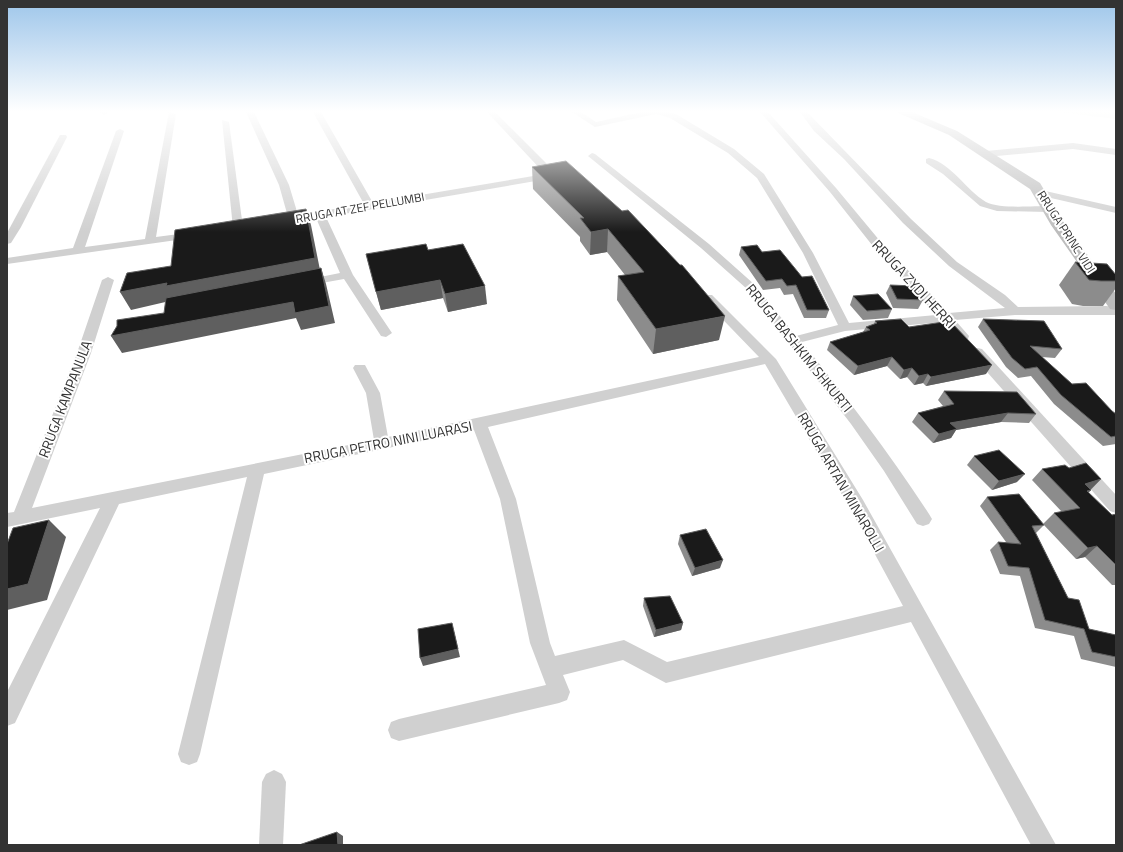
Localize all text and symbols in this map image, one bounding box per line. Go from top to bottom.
street label: RRUGA AT ZEF PELLUMBI [294,187,426,228]
street label: RRUGA PRINC VIDI [1033,187,1100,277]
street label: RRUGA ZYDI HERRI [868,235,961,333]
street label: RRUGA BASHKIM SHKURTI [741,279,858,416]
street label: RRUGA KAMPANULA [32,337,97,461]
street label: RRUGA ARTAN MINAROLLI [793,408,890,556]
street label: RRUGA PETRO NINI LUARASI [302,415,474,468]

